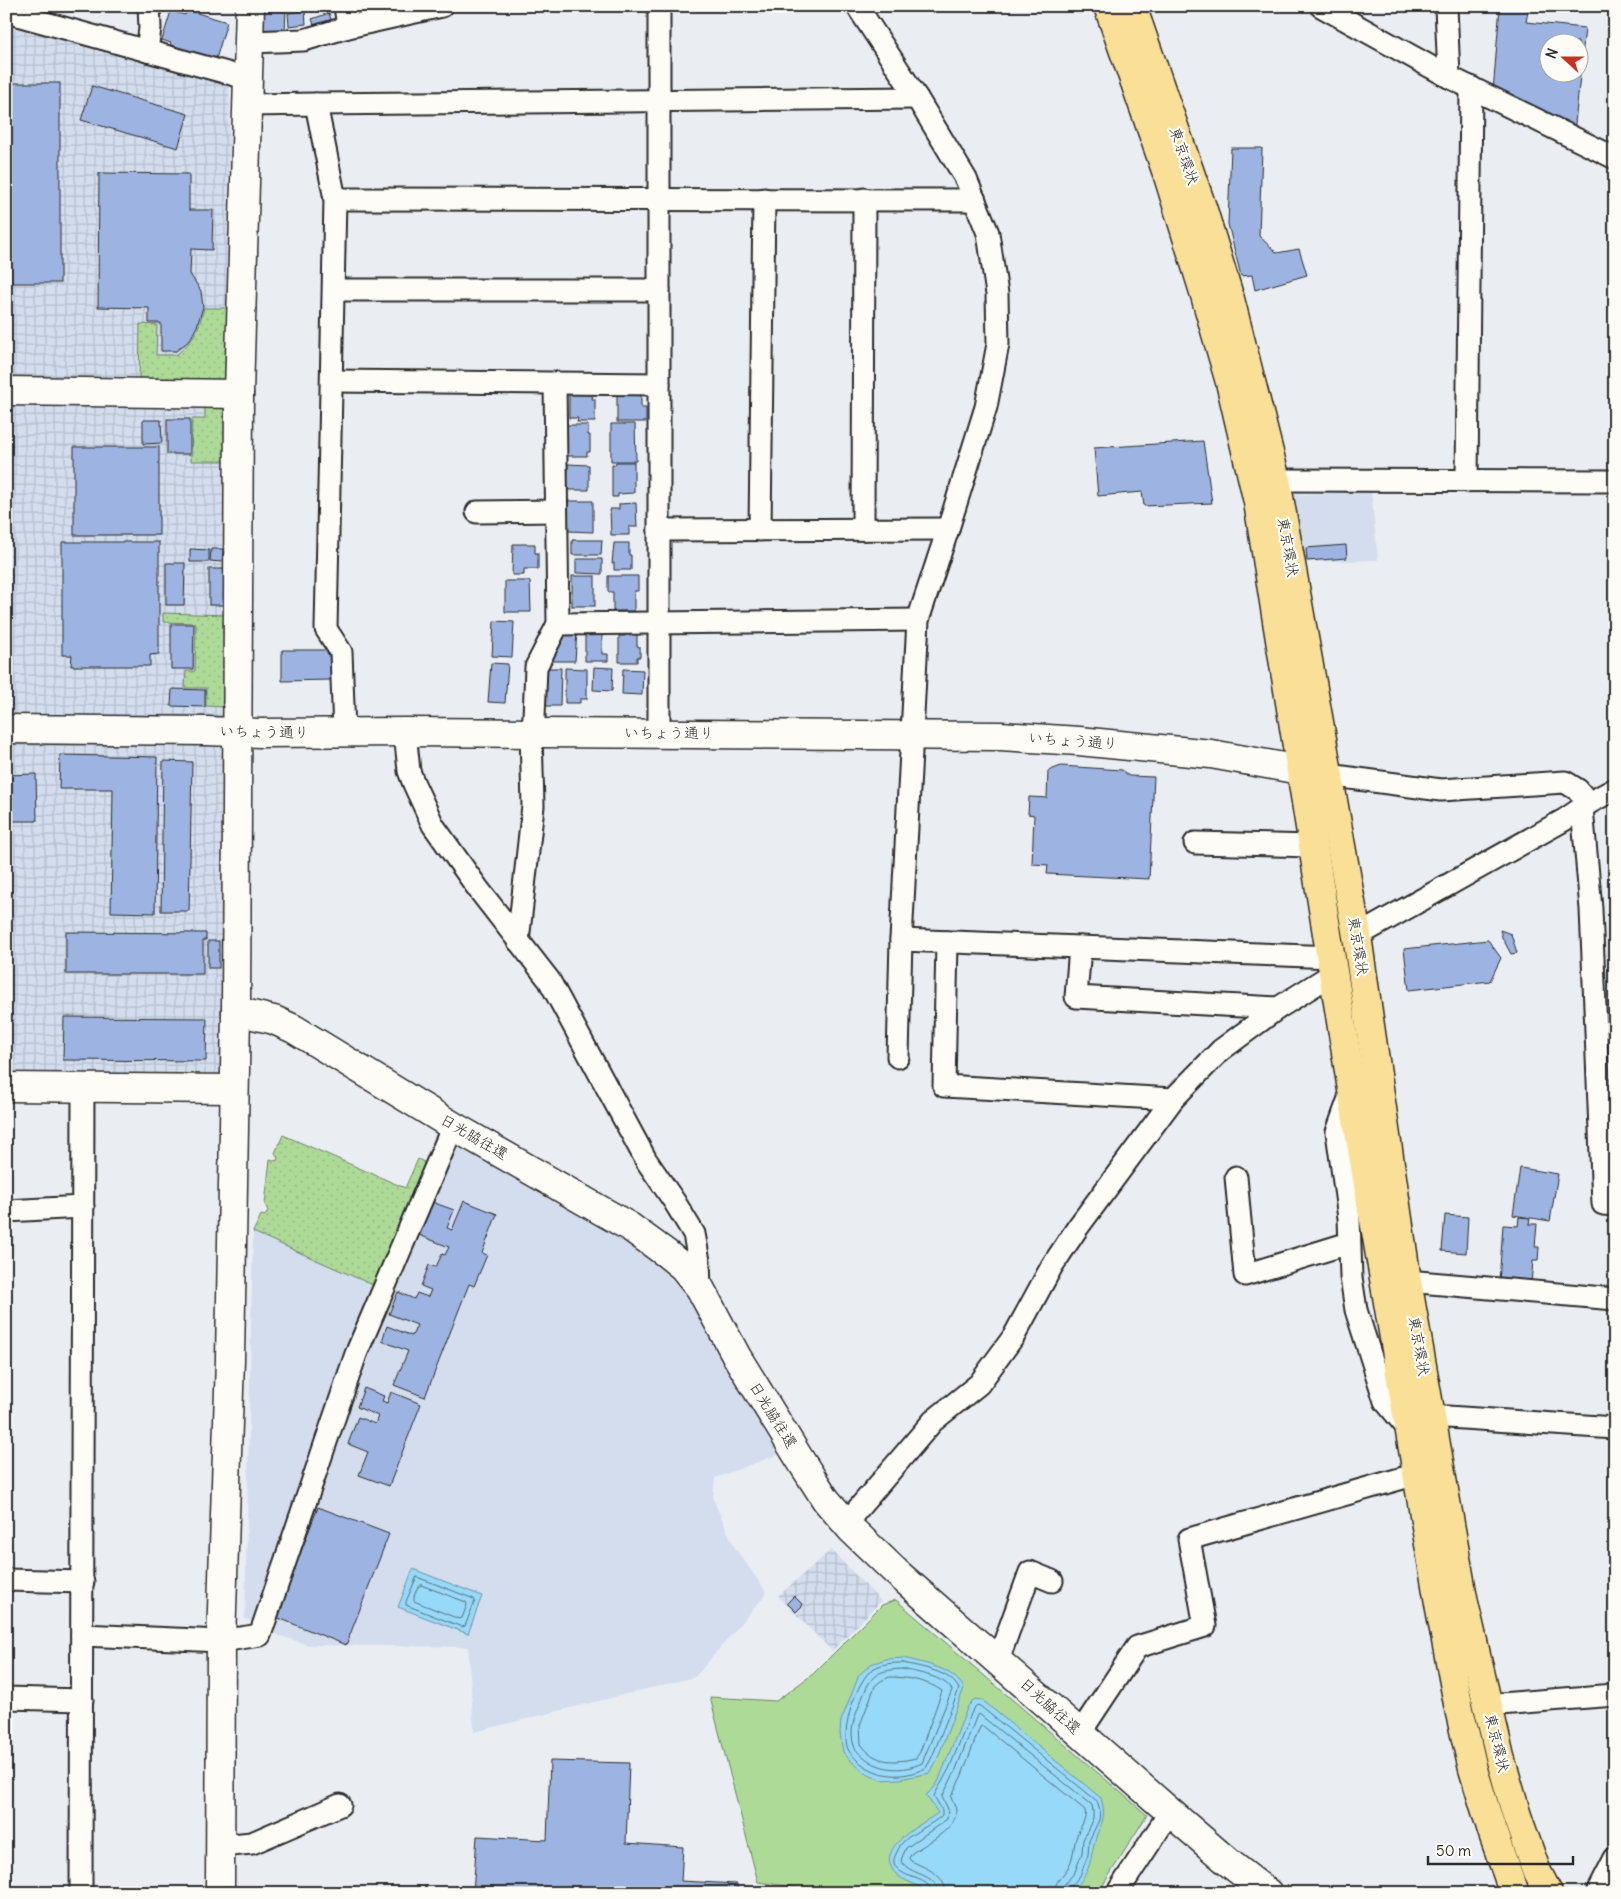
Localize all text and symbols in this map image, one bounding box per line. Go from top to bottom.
north arrow [1538,32,1588,82]
text: N [1542,46,1562,61]
street label: 東京環状 [1166,124,1203,187]
street label: 東京環状 [1274,516,1303,578]
street label: いちょう通り [219,721,309,742]
street label: いちょう通り [624,723,714,742]
street label: いちょう通り [1027,728,1119,753]
street label: 東京環状 [1344,915,1373,977]
street label: 日光脇往還 [437,1110,511,1164]
street label: 東京環状 [1405,1315,1434,1377]
street label: 日光脇往還 [745,1378,801,1452]
street label: 日光脇往還 [1016,1673,1085,1738]
street label: 東京環状 [1481,1711,1514,1774]
scale bar [1428,1834,1574,1866]
text: 50 m [1436,1841,1471,1860]

